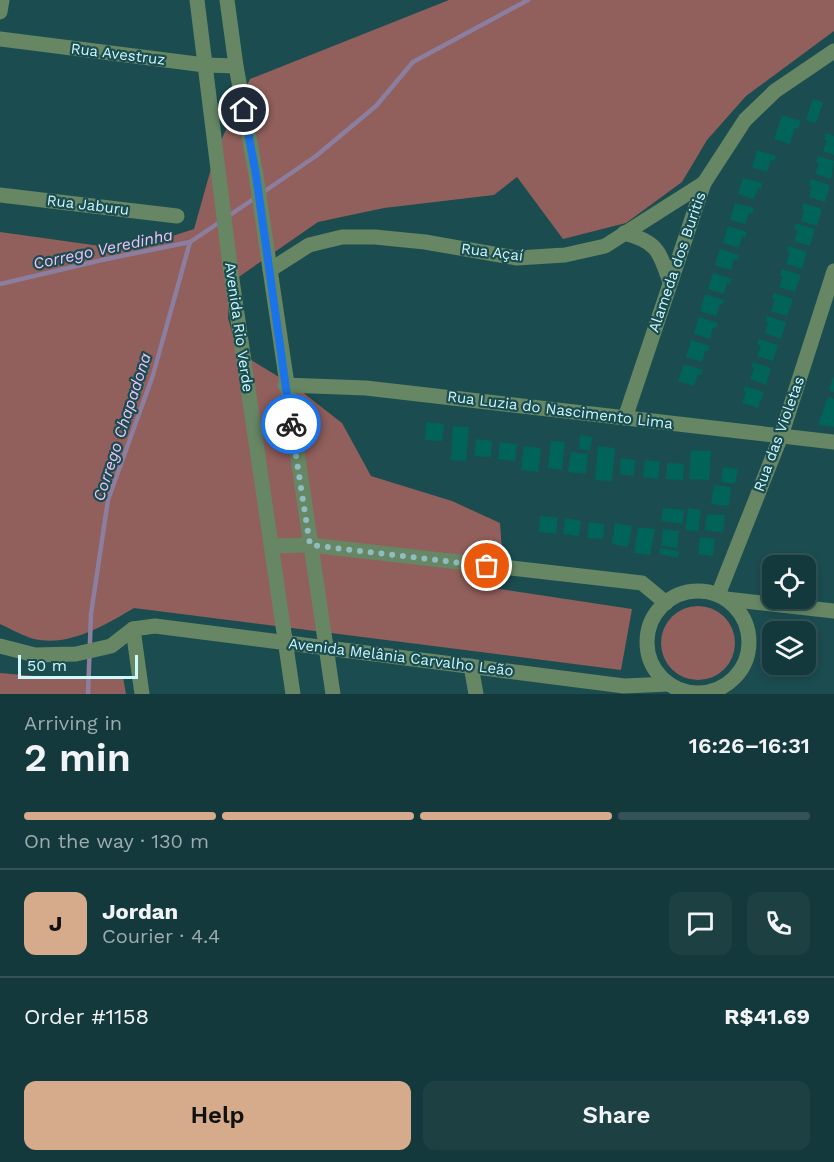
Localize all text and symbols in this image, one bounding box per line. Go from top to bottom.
street label: Rua Avestruz [70,39,166,69]
pin [218,84,269,135]
icon: home [227,93,260,126]
street label: Alameda dos Buritis [645,189,710,335]
street label: Rua Jaburu [46,191,130,219]
water label: Corrego Veredinha [31,225,175,273]
street label: Rua Açaí [460,239,524,265]
street label: Avenida Rio Verde [221,261,257,393]
water label: Corrego Chapadona [89,350,155,504]
street label: Rua das Violetas [750,374,808,494]
street label: Rua Luzia do Nascimento Lima [446,387,674,433]
courier [261,394,321,454]
icon: bike [275,408,308,441]
pin [461,540,512,591]
icon: bag [470,549,503,582]
map controls [762,555,816,675]
button: locate [762,555,816,609]
button: layers [762,621,816,675]
street label: Avenida Melânia Carvalho Leão [287,634,515,680]
scale bar [18,652,138,680]
text: 50 m [27,656,67,675]
text: Arriving in [24,711,122,735]
text: 16:26–16:31 [689,733,810,758]
text: 2 min [24,735,131,780]
text: On the way · 130 m [24,829,209,853]
button: chat [669,892,732,955]
button: phone [747,892,810,955]
text: Jordan [102,899,178,924]
text: J [49,911,62,936]
text: Courier · 4.4 [102,924,220,948]
text: Order #1158 [24,1004,149,1029]
text: R$41.69 [724,1004,810,1029]
button: Help [24,1081,411,1150]
button: Share [423,1081,810,1150]

